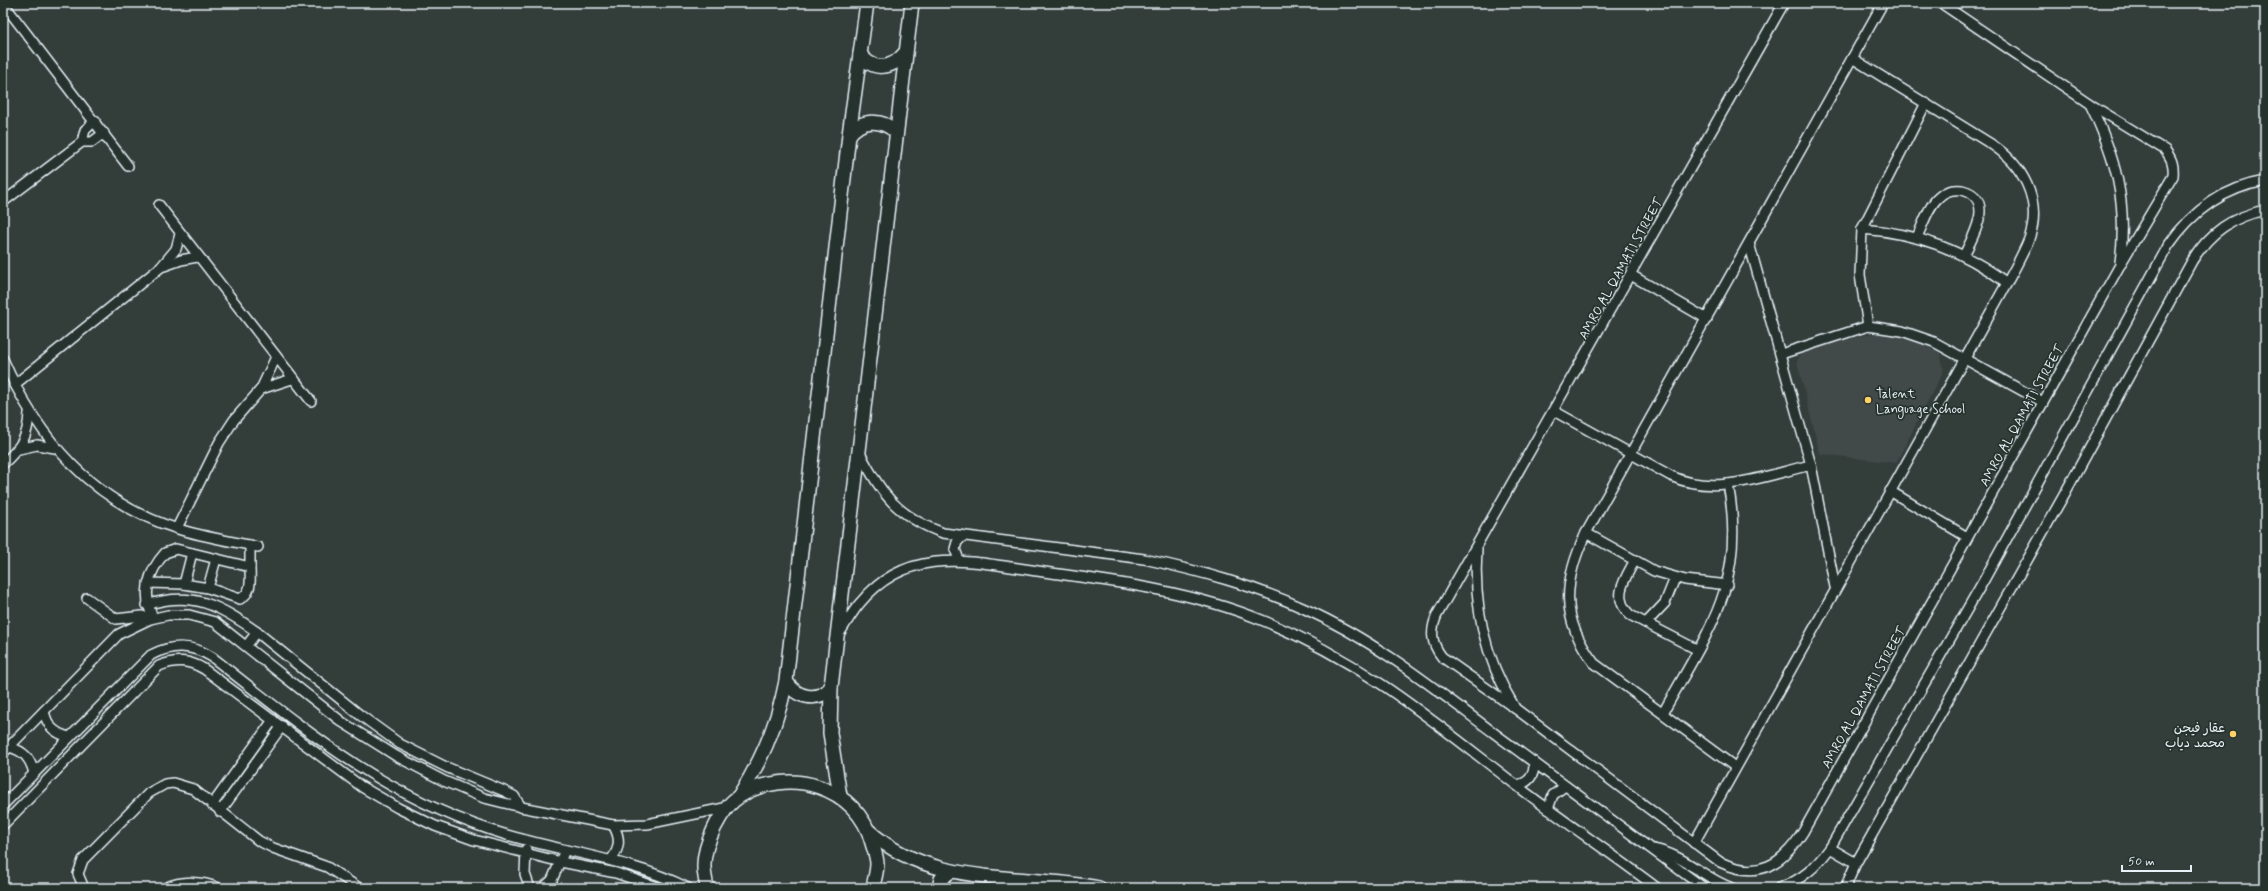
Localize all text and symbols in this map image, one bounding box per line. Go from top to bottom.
street label: AMRO AL QAMATI STREET [1575,194,1668,343]
street label: AMRO AL QAMATI STREET [1976,341,2069,490]
place label: Talent Language School [1876,386,1965,419]
marker: Talent Language School [1863,395,1873,405]
street label: AMRO AL QAMATI STREET [1818,623,1911,772]
place label: عقار فيجن محمد دياب [2165,720,2225,752]
marker: عقار فيجن محمد دياب [2228,729,2238,739]
scale bar [2122,847,2191,873]
text: 50 m [2128,854,2155,870]

